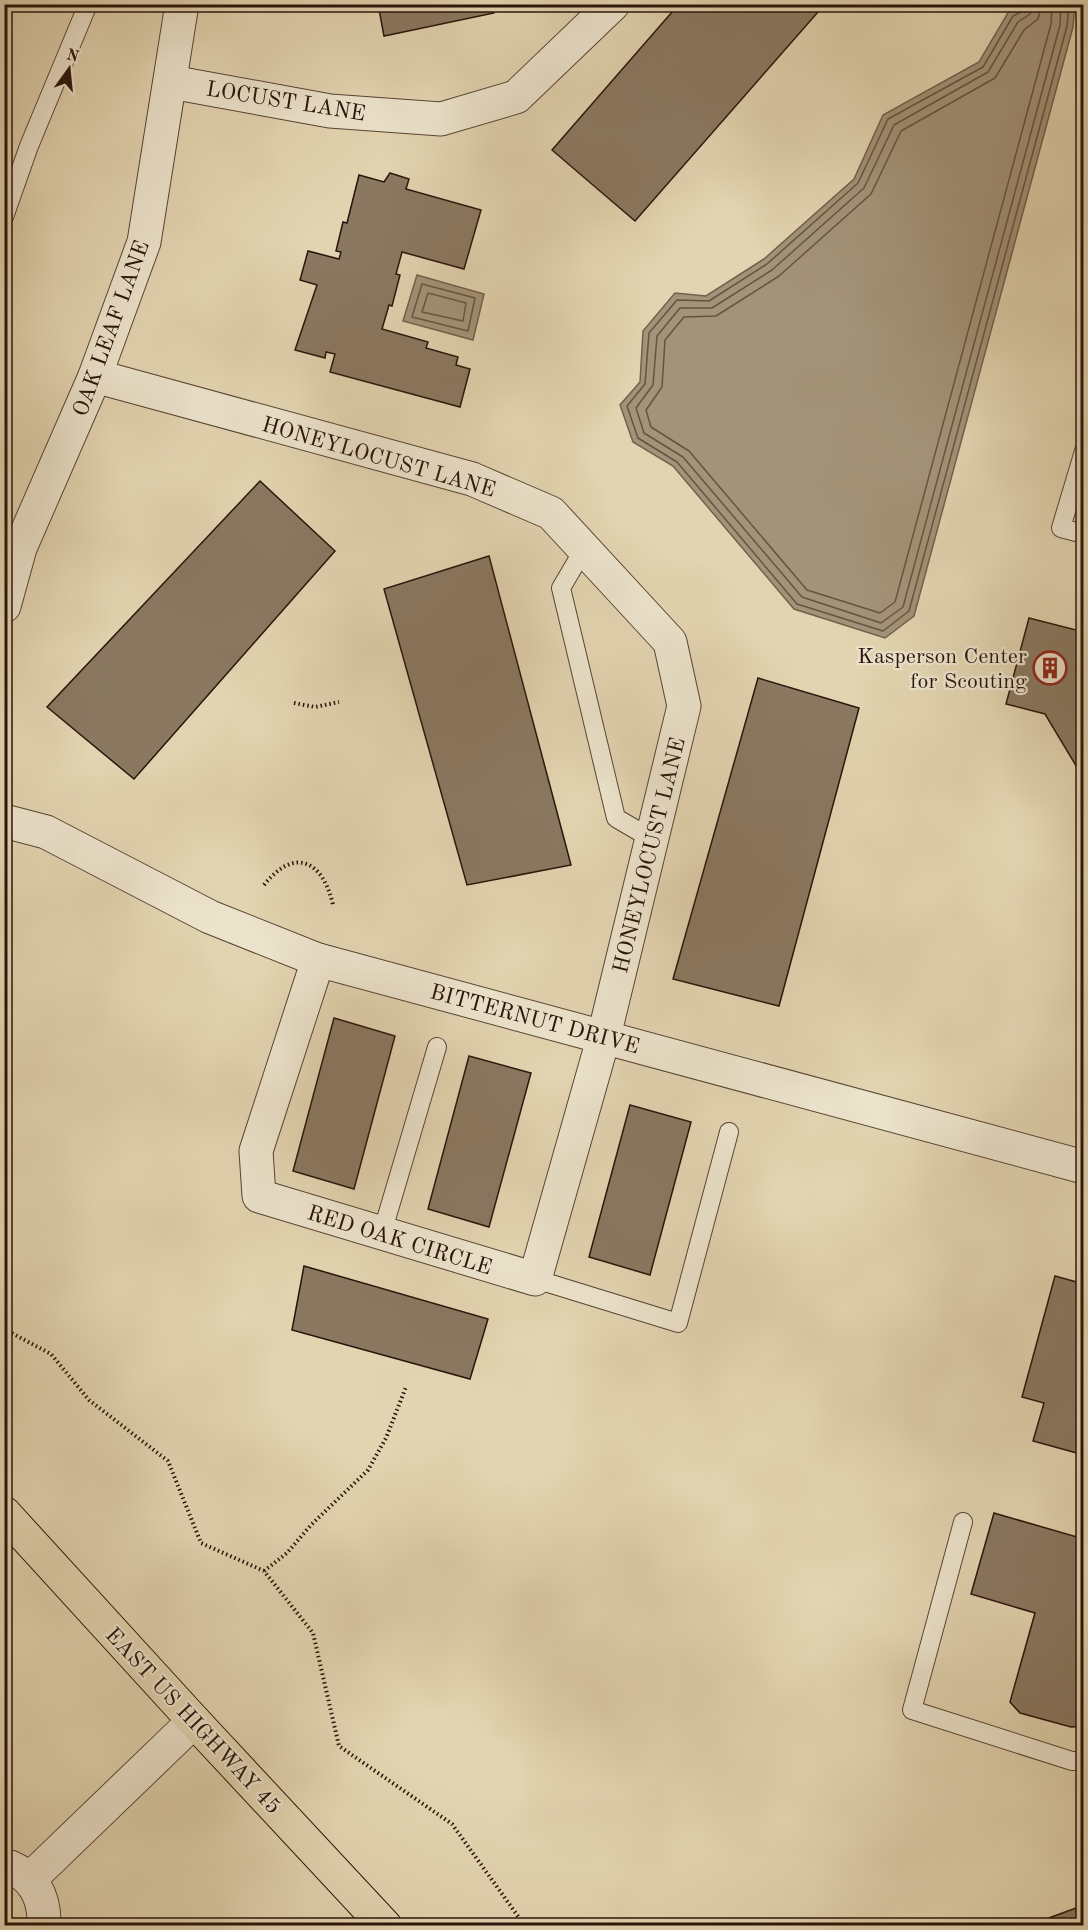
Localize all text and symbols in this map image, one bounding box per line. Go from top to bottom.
north arrow [39,39,99,99]
text: N [64,47,81,66]
street label: LOCUST LANE [204,79,367,125]
street label: OAK LEAF LANE [70,238,154,419]
street label: HONEYLOCUST LANE [259,414,498,502]
place label: Kasperson Center for Scouting [857,646,1027,693]
building icon: Kasperson Center for Scouting [1032,650,1068,686]
street label: HONEYLOCUST LANE [610,735,690,976]
street label: BITTERNUT DRIVE [427,981,642,1058]
street label: RED OAK CIRCLE [305,1202,494,1279]
street label: EAST US HIGHWAY 45 [101,1624,284,1819]

